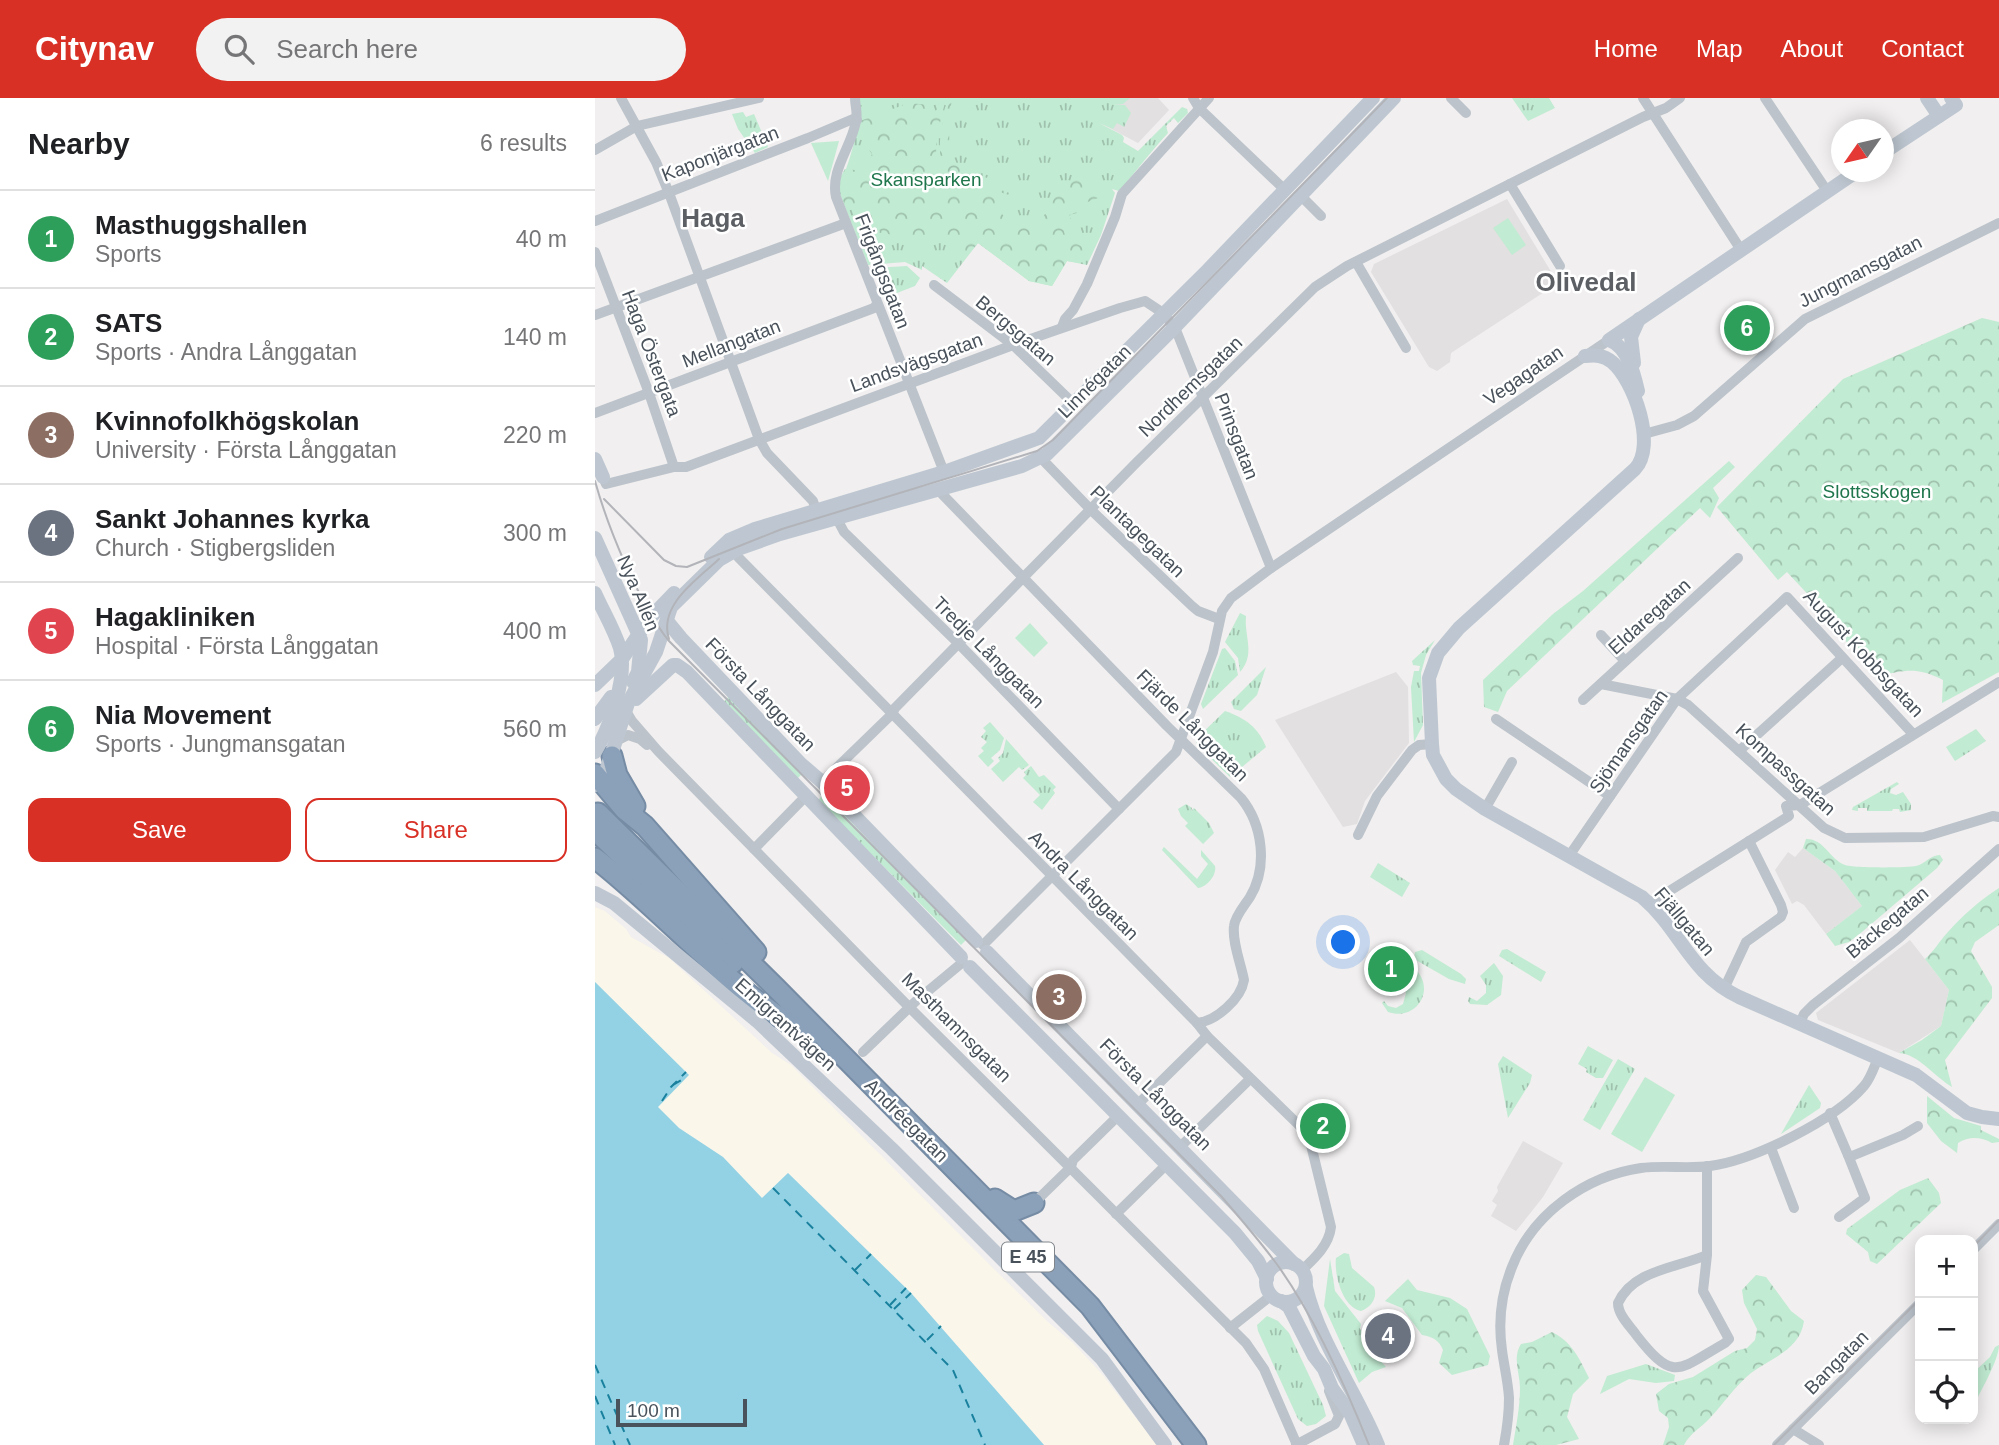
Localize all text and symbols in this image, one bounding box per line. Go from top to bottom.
search box [196,18,686,81]
text: Citynav [35,30,154,67]
icon: search [220,30,258,68]
text: Search here [276,34,418,64]
text: Home [1594,35,1658,62]
text: Map [1696,35,1743,62]
text: About [1781,35,1843,62]
text: Contact [1881,35,1964,62]
north arrow [1831,119,1894,182]
street label: Kaponjärgatan [659,122,782,185]
text: Nearby [28,127,130,160]
text: 6 results [480,130,567,156]
park label: Skansparken [871,169,981,190]
district label: Haga [681,203,745,233]
text: Masthuggshallen [95,210,307,240]
street label: Frigångsgatan [851,211,914,332]
text: 1 [45,226,57,252]
text: 40 m [516,226,567,252]
street label: Jungmansgatan [1795,231,1925,311]
text: Sports [95,241,161,267]
district label: Olivedal [1535,267,1637,297]
street label: Haga Östergata [618,287,686,420]
street label: Bergsgatan [972,291,1060,370]
pin: 6 [1724,302,1770,354]
text: SATS [95,308,162,338]
street label: Mellangatan [679,315,783,372]
text: 2 [45,324,57,350]
text: 140 m [503,324,567,350]
street label: Landsvägsgatan [847,329,985,396]
street label: Nordhemsgatan [1134,332,1246,441]
text: Sports · Andra Långgatan [95,339,357,365]
street label: Linnégatan [1054,341,1135,422]
street label: Vegagatan [1480,341,1567,410]
street label: Prinsgatan [1210,390,1263,482]
text: Kvinnofolkhögskolan [95,406,359,436]
text: 3 [45,422,57,448]
text: 220 m [503,422,567,448]
text: University · Första Långgatan [95,437,397,463]
street label: Plantagegatan [1086,481,1189,581]
park label: Slottsskogen [1823,481,1931,502]
text: Sankt Johannes kyrka [95,504,370,534]
text: 4 [45,520,57,546]
text: 300 m [503,520,567,546]
text: Church · Stigbergsliden [95,535,335,561]
street label: Nya Allén [613,552,664,634]
street label: Eldaregatan [1604,574,1694,658]
street label: August Kobbsgatan [1799,586,1928,721]
street label: Tredje Långgatan [929,593,1048,712]
text: Hagakliniken [95,602,255,632]
text: 5 [45,618,57,644]
text: 400 m [503,618,567,644]
text: Hospital · Första Långgatan [95,633,379,659]
street label: Första Långgatan [701,633,820,755]
street label: Fjärde Långgatan [1133,665,1253,785]
street label: Sjömansgatan [1585,686,1672,797]
text: Nia Movement [95,700,271,730]
text: 6 [45,716,57,742]
text: 560 m [503,716,567,742]
street label: Kompassgatan [1732,719,1840,820]
text: Sports · Jungmansgatan [95,731,346,757]
pin: 5 [824,762,870,814]
button: Save [28,798,291,862]
button: Share [305,798,567,862]
street label: Andra Långgatan [1025,826,1143,944]
street label: Bäckegatan [1842,882,1933,963]
street label: Fjällgatan [1650,883,1719,960]
your location [1326,925,1360,959]
pin: 1 [1368,943,1414,995]
street label: Masthamnsgatan [898,968,1016,1086]
pin: 3 [1036,971,1082,1023]
street label: Emigrantvägen [731,974,840,1075]
street label: Första Långgatan [1096,1034,1216,1154]
street label: Andréegatan [861,1074,953,1166]
pin: 2 [1300,1100,1346,1152]
map controls [1915,1235,1978,1424]
button: + [1915,1235,1978,1298]
road number: E 45 [1002,1242,1054,1272]
button: − [1915,1298,1978,1361]
pin: 4 [1365,1310,1411,1362]
street label: Bangatan [1800,1326,1873,1399]
button: locate [1915,1361,1978,1424]
scale bar [616,1396,747,1428]
text: 100 m [627,1400,680,1421]

